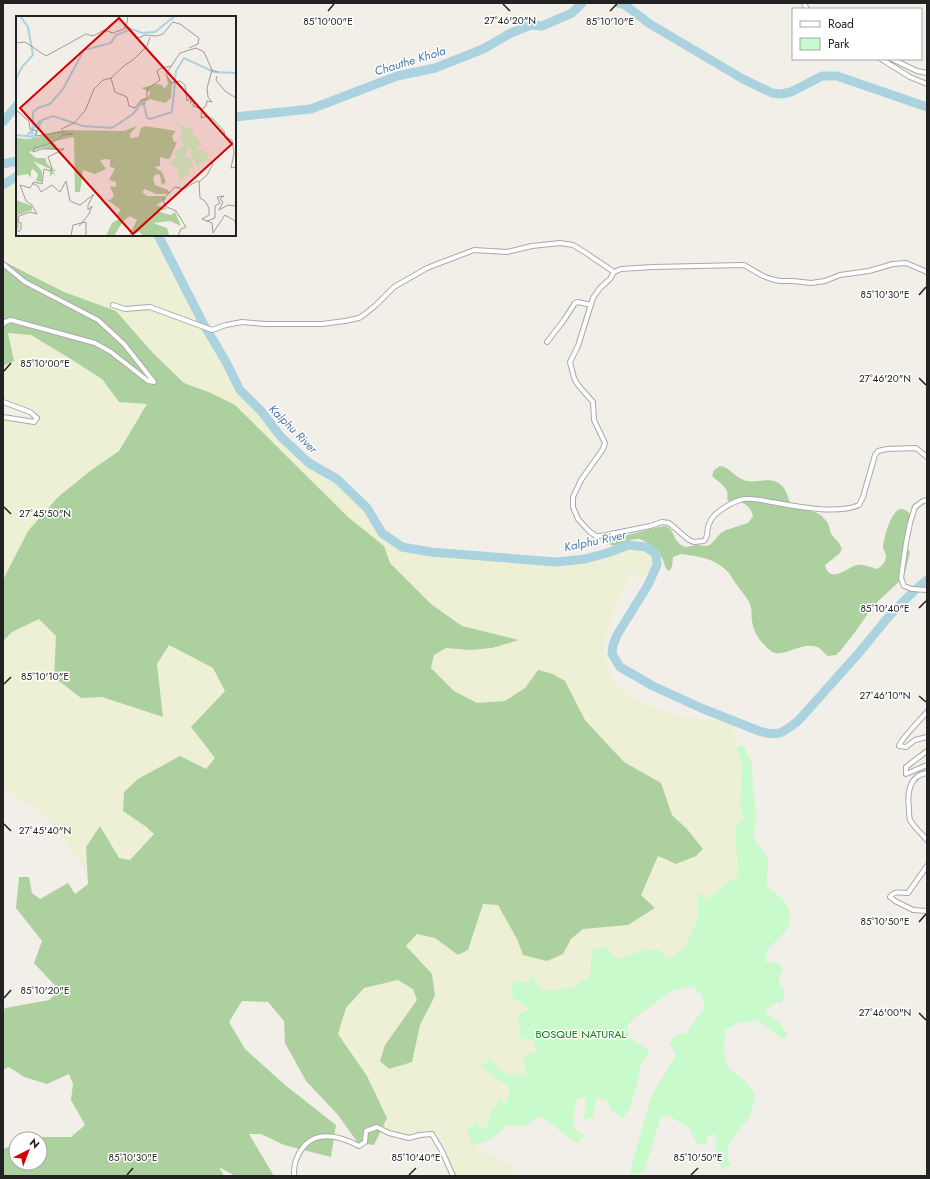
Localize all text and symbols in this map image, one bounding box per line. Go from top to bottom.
legend [792,8,922,60]
text: 27°46'20"N [484,13,536,28]
text: 85°10'00"E [303,14,353,29]
text: 85°10'10"E [586,14,634,29]
text: Road [828,15,854,33]
inset map [16,16,236,236]
text: Park [828,35,850,53]
water label: Chauthe Khola [372,42,448,80]
text: 85°10'30"E [861,287,909,302]
text: 85°10'00"E [20,356,70,371]
text: 27°46'20"N [859,371,911,386]
water label: Kalphu River [264,400,322,458]
text: 27°45'50"N [19,506,71,521]
water label: Kalphu River [562,525,629,556]
text: 85°10'40"E [860,601,910,616]
text: 85°10'10"E [21,669,69,684]
text: 27°46'10"N [859,688,911,703]
text: 27°45'40"N [19,823,71,838]
text: 85°10'50"E [860,914,910,929]
text: 85°10'20"E [20,983,70,998]
text: 27°46'00"N [859,1005,911,1020]
park label: BOSQUE NATURAL [535,1026,627,1042]
north arrow [8,1131,48,1171]
text: N [26,1135,43,1152]
text: 85°10'30"E [109,1150,157,1165]
text: 85°10'40"E [391,1150,441,1165]
text: 85°10'50"E [673,1150,723,1165]

